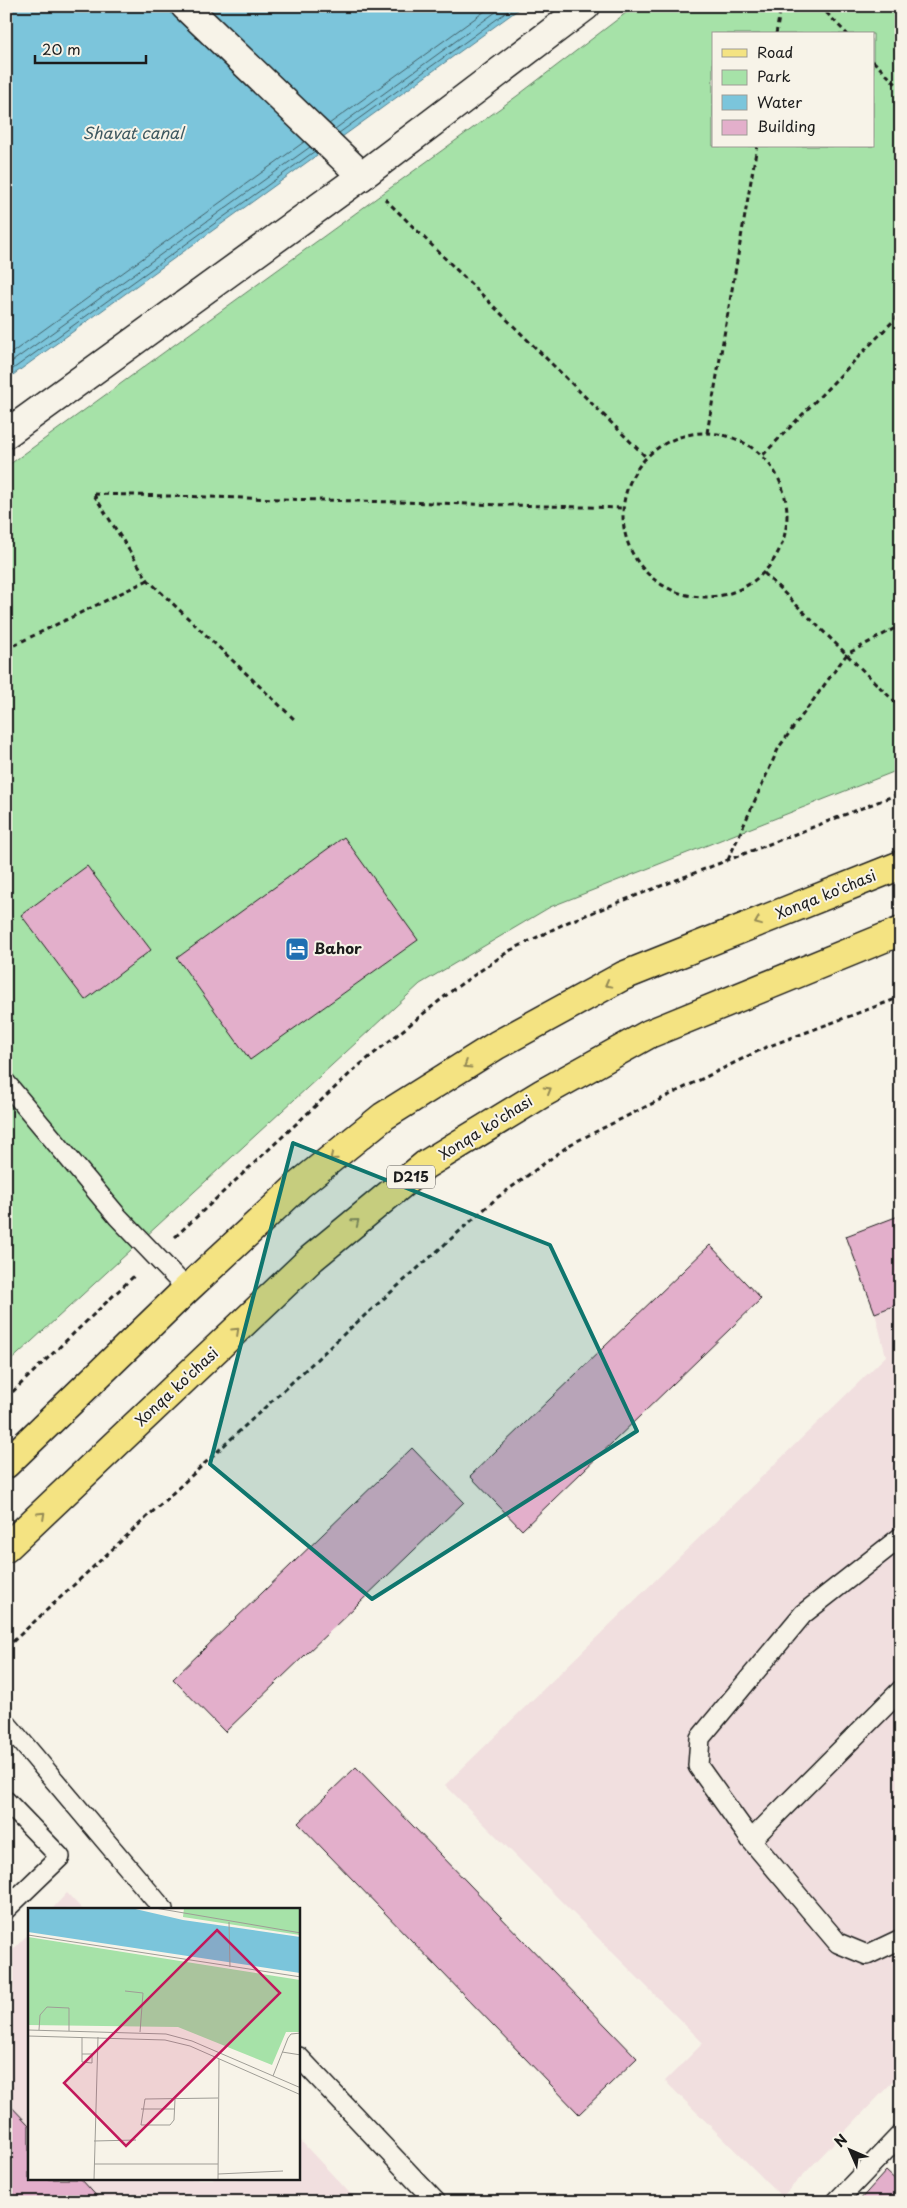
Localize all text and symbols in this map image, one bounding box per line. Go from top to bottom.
scale bar [35,32,146,64]
legend [712,32,874,148]
text: 20 m [42,37,81,60]
text: Road [757,40,793,63]
text: Park [757,64,791,87]
text: Water [757,90,802,113]
text: Building [757,114,816,137]
water label: Shavat canal [82,120,186,144]
street label: Xonqa ko'chasi [772,863,879,924]
one-way arrow [754,916,763,926]
hotel icon: Bahor [284,936,310,962]
place label: Bahor [314,936,362,959]
one-way arrow [604,978,613,988]
one-way arrow [463,1058,472,1068]
one-way arrow [542,1087,551,1097]
street label: Xonqa ko'chasi [434,1089,536,1165]
one-way arrow [330,1152,339,1161]
road number: D215 [387,1166,435,1188]
one-way arrow [350,1219,359,1227]
one-way arrow [231,1328,240,1337]
street label: Xonqa ko'chasi [129,1341,223,1431]
one-way arrow [36,1512,45,1521]
inset map [28,1908,300,2180]
north arrow [824,2126,874,2176]
text: N [829,2129,852,2152]

